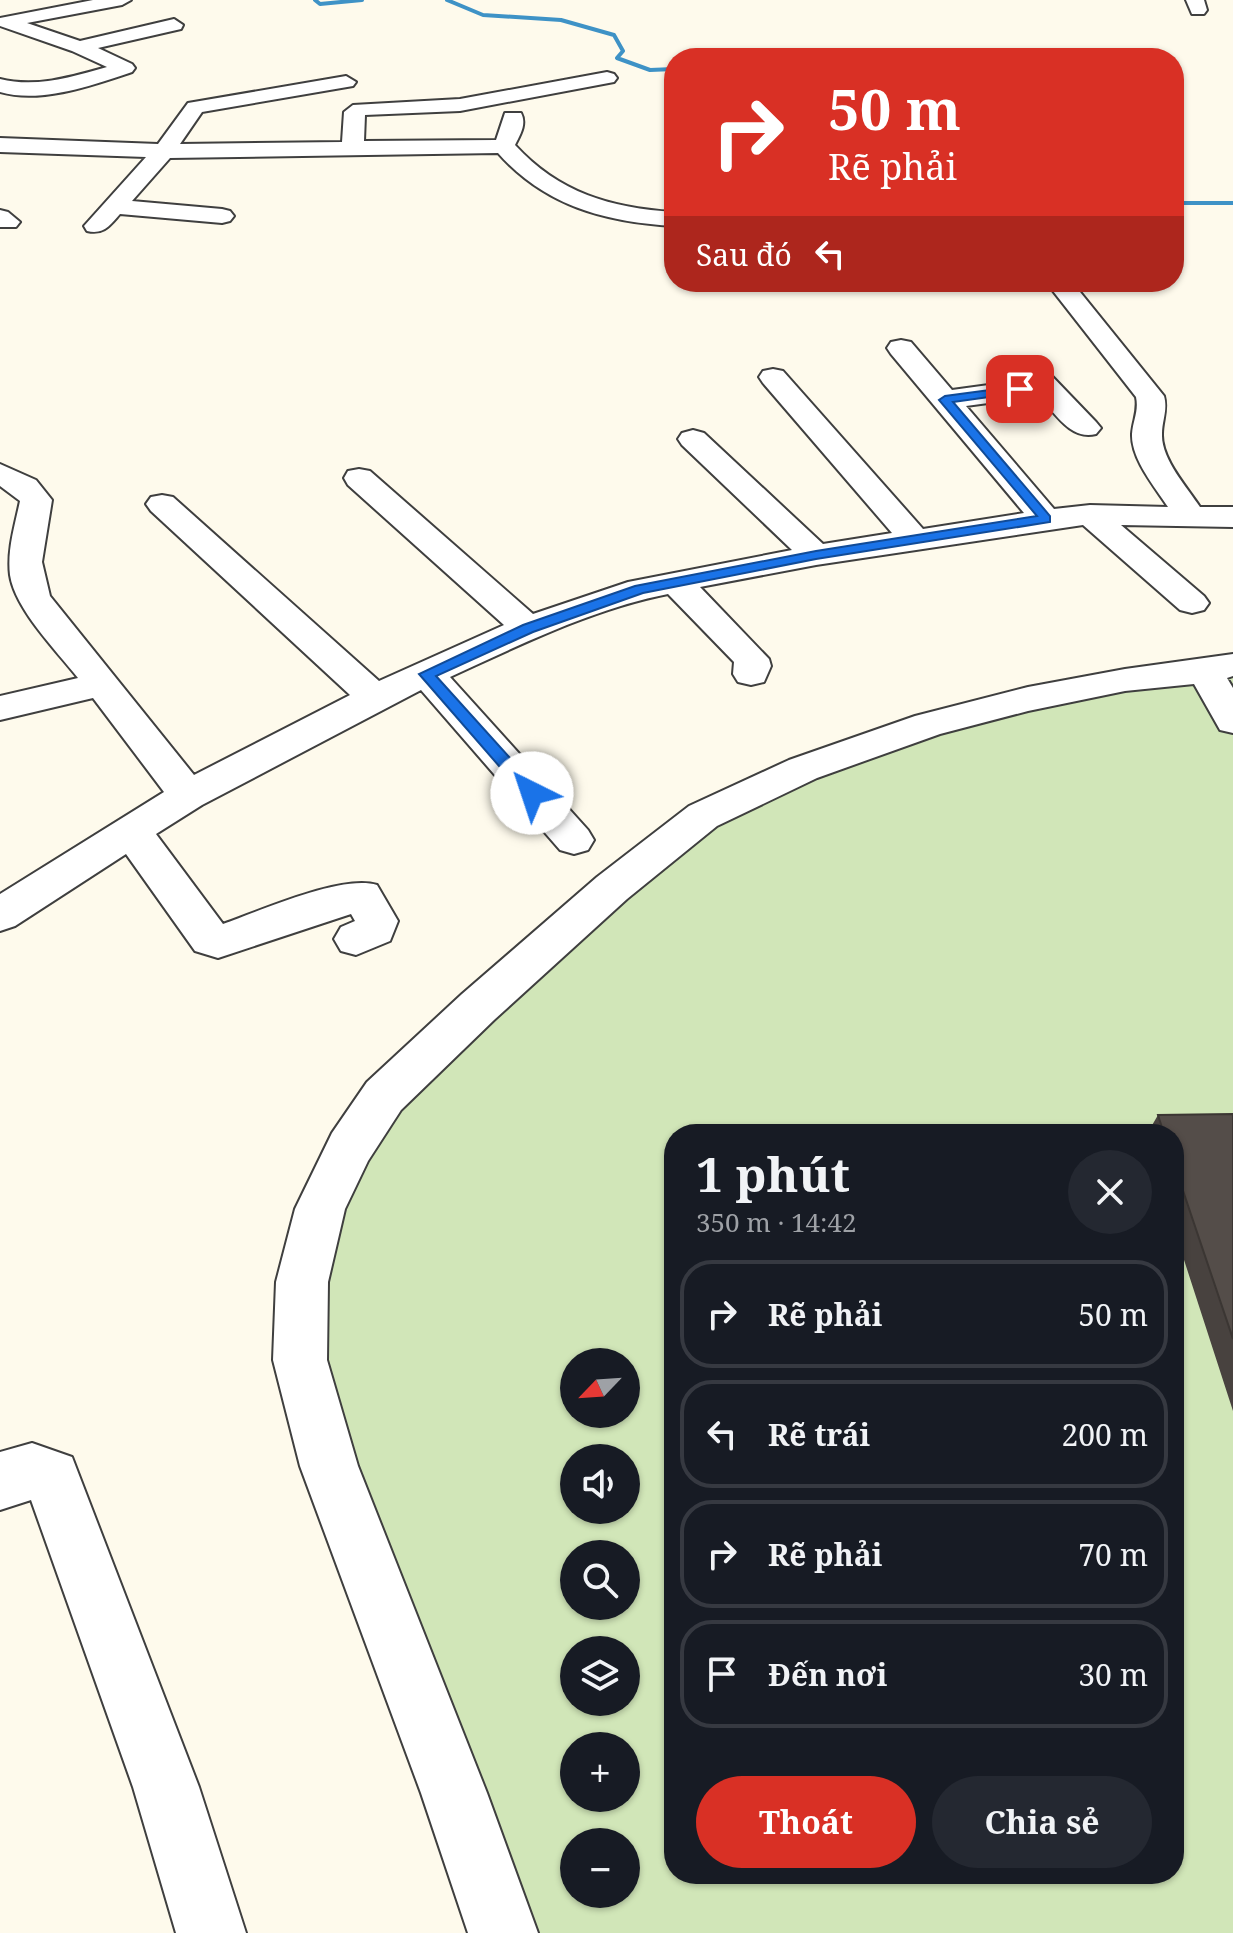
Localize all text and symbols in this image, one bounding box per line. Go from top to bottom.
text: 50 m [828,70,961,146]
icon: right [696,80,800,184]
text: Rẽ phải [828,142,957,191]
icon: left [808,232,852,276]
text: Sau đó [696,234,792,275]
pin [986,355,1054,423]
icon: arrive [998,367,1042,411]
position arrow [490,751,574,835]
text: 1 phút [696,1141,850,1206]
button: close [1068,1150,1152,1234]
text: 350 m · 14:42 [696,1204,857,1240]
icon: right [700,1292,744,1336]
text: Rẽ phải [768,1294,882,1335]
text: 50 m [1078,1294,1148,1335]
north arrow [560,1348,640,1428]
map controls [560,1348,640,1908]
icon: left [700,1412,744,1456]
text: Rẽ trái [768,1414,870,1455]
text: 200 m [1062,1414,1148,1455]
button: sound [560,1444,640,1524]
icon: right [700,1532,744,1576]
text: Rẽ phải [768,1534,882,1575]
text: 70 m [1078,1534,1148,1575]
button: search [560,1540,640,1620]
button: layers [560,1636,640,1716]
icon: arrive [700,1652,744,1696]
text: Đến nơi [768,1654,887,1695]
text: 30 m [1078,1654,1148,1695]
button: + [560,1732,640,1812]
button: Thoát [696,1776,916,1868]
button: Chia sẻ [932,1776,1152,1868]
button: − [560,1828,640,1908]

